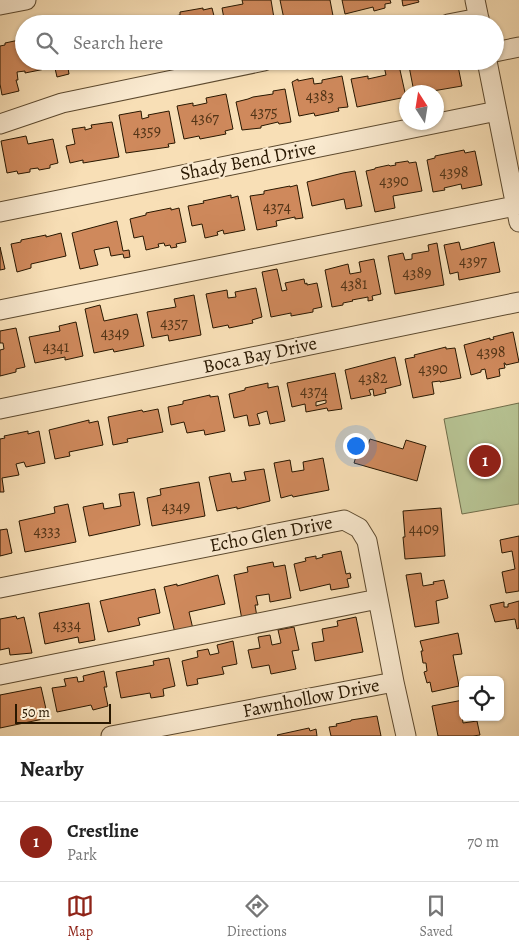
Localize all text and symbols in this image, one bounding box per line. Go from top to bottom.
search box [15,15,504,70]
icon: search [33,29,61,57]
text: Search here [73,30,163,56]
house number: 4383 [306,85,334,107]
north arrow [399,85,444,130]
house number: 4375 [250,101,278,123]
house number: 4367 [191,107,219,129]
house number: 4359 [133,120,161,142]
street label: Shady Bend Drive [178,135,318,187]
house number: 4398 [440,161,468,183]
house number: 4390 [379,170,409,192]
house number: 4374 [263,196,291,218]
house number: 4397 [459,250,487,272]
house number: 4389 [403,262,431,284]
house number: 4381 [340,273,368,295]
house number: 4357 [160,312,188,334]
house number: 4349 [101,322,129,344]
street label: Boca Bay Drive [201,330,319,380]
house number: 4341 [43,336,70,358]
house number: 4398 [477,341,505,363]
house number: 4390 [418,358,448,380]
house number: 4382 [358,367,388,389]
house number: 4374 [300,380,328,402]
your location [343,433,369,459]
pin: 1 [469,442,501,480]
house number: 4349 [162,496,190,518]
street label: Echo Glen Drive [207,509,335,559]
house number: 4409 [409,518,439,540]
house number: 4333 [33,520,61,542]
house number: 4334 [53,614,81,636]
street label: Fawnhollow Drive [240,672,382,724]
map controls [459,676,504,721]
button: locate [459,676,504,721]
scale bar [15,701,111,724]
text: 50 m [22,703,50,722]
text: Nearby [20,755,83,783]
text: Crestline [67,818,139,844]
text: 1 [33,831,39,853]
text: 70 m [467,831,499,853]
text: Park [67,844,97,866]
tab: Map [66,892,94,941]
tab: Directions [227,892,287,941]
tab: Saved [420,892,453,941]

